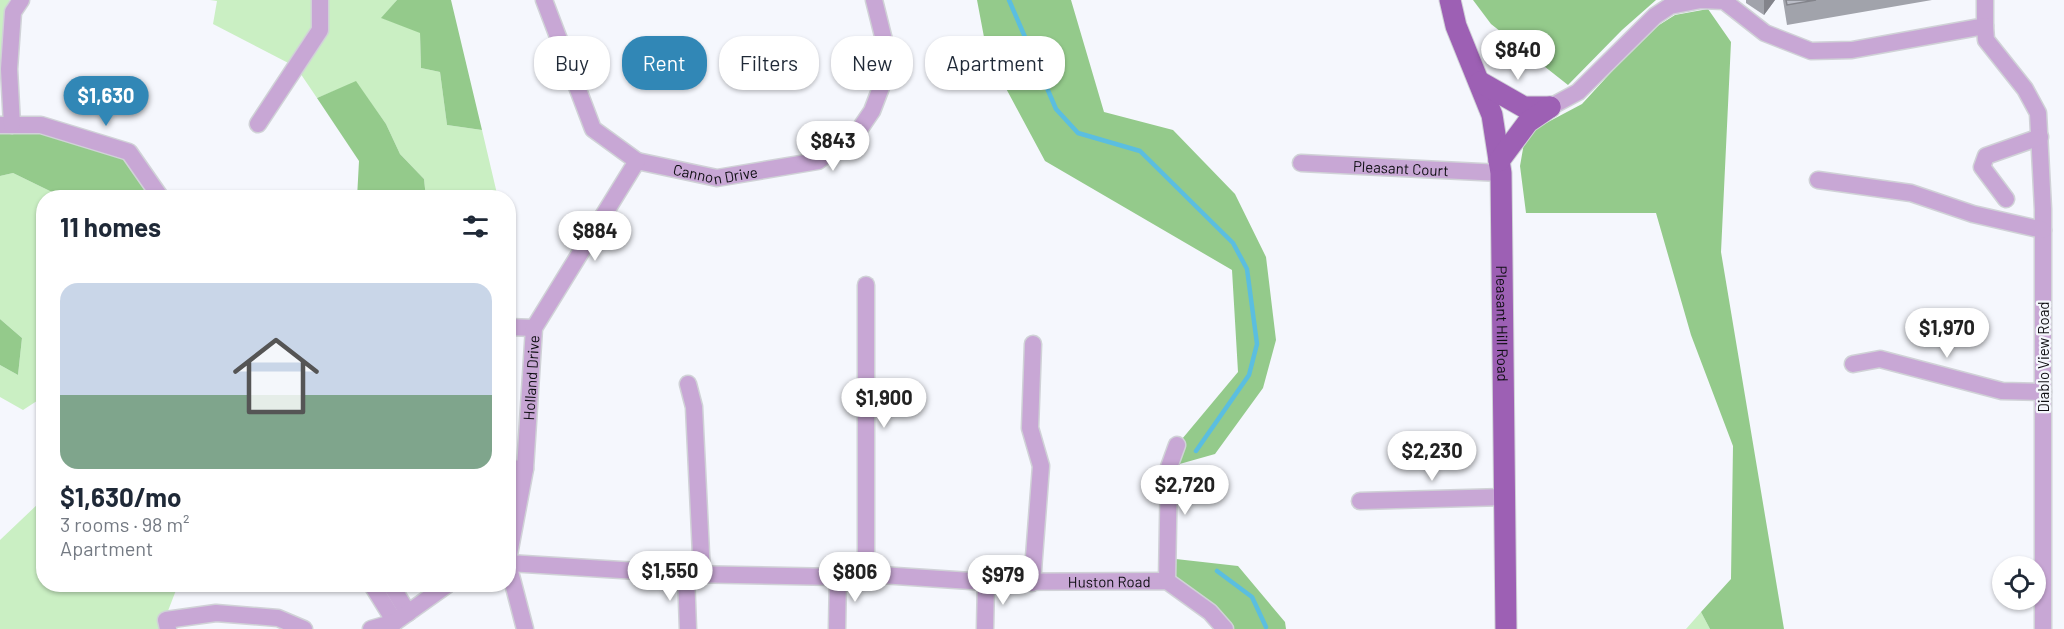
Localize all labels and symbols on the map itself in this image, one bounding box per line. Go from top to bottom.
pin: $840 [1482,30,1554,81]
pin: $1,630 [57,76,155,127]
pin: $843 [797,121,869,172]
street label: Pleasant Court [1353,157,1449,179]
street label: Cannon Drive [672,160,759,187]
pin: $884 [559,211,631,262]
street label: Pleasant Hill Road [1493,265,1512,382]
street label: Diablo View Road [2034,301,2052,413]
pin: $1,970 [1898,308,1996,359]
street label: Holland Drive [519,335,543,421]
pin: $1,900 [835,378,933,429]
pin: $2,230 [1383,431,1481,482]
pin: $2,720 [1136,465,1234,516]
pin: $1,550 [621,551,719,602]
pin: $806 [819,552,891,603]
pin: $979 [967,555,1039,606]
street label: Huston Road [1068,572,1151,591]

